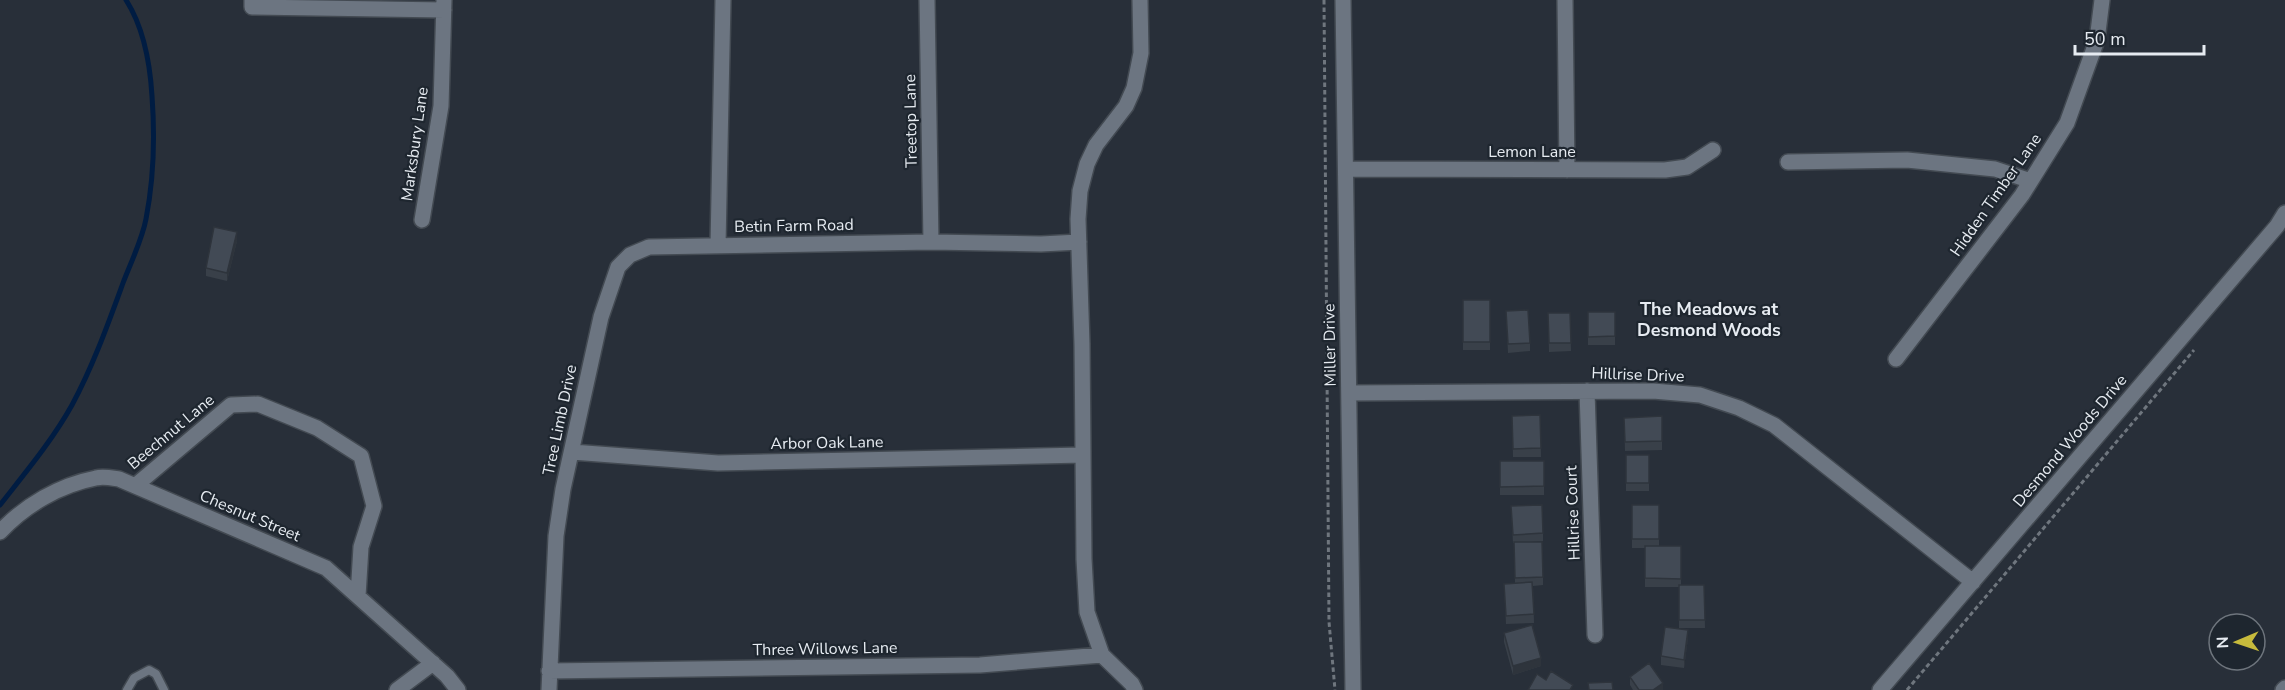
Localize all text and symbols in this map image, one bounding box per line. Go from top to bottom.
scale bar [2075,18,2204,56]
text: 50 m [2084,27,2126,51]
street label: Treetop Lane [899,74,923,168]
street label: Marksbury Lane [396,85,434,203]
street label: Hidden Timber Lane [1945,129,2047,261]
street label: Lemon Lane [1488,141,1576,163]
street label: Betin Farm Road [734,214,854,238]
district label: The Meadows at Desmond Woods [1637,297,1781,342]
street label: Miller Drive [1318,303,1342,387]
street label: Hillrise Drive [1591,362,1685,388]
street label: Tree Limb Drive [538,363,582,477]
street label: Desmond Woods Drive [2008,370,2132,512]
street label: Beechnut Lane [123,389,219,475]
street label: Arbor Oak Lane [770,431,884,455]
street label: Hillrise Court [1560,465,1586,561]
street label: Chesnut Street [196,485,304,547]
north arrow [2207,612,2267,672]
text: N [2212,636,2234,649]
street label: Three Willows Lane [752,637,898,661]

